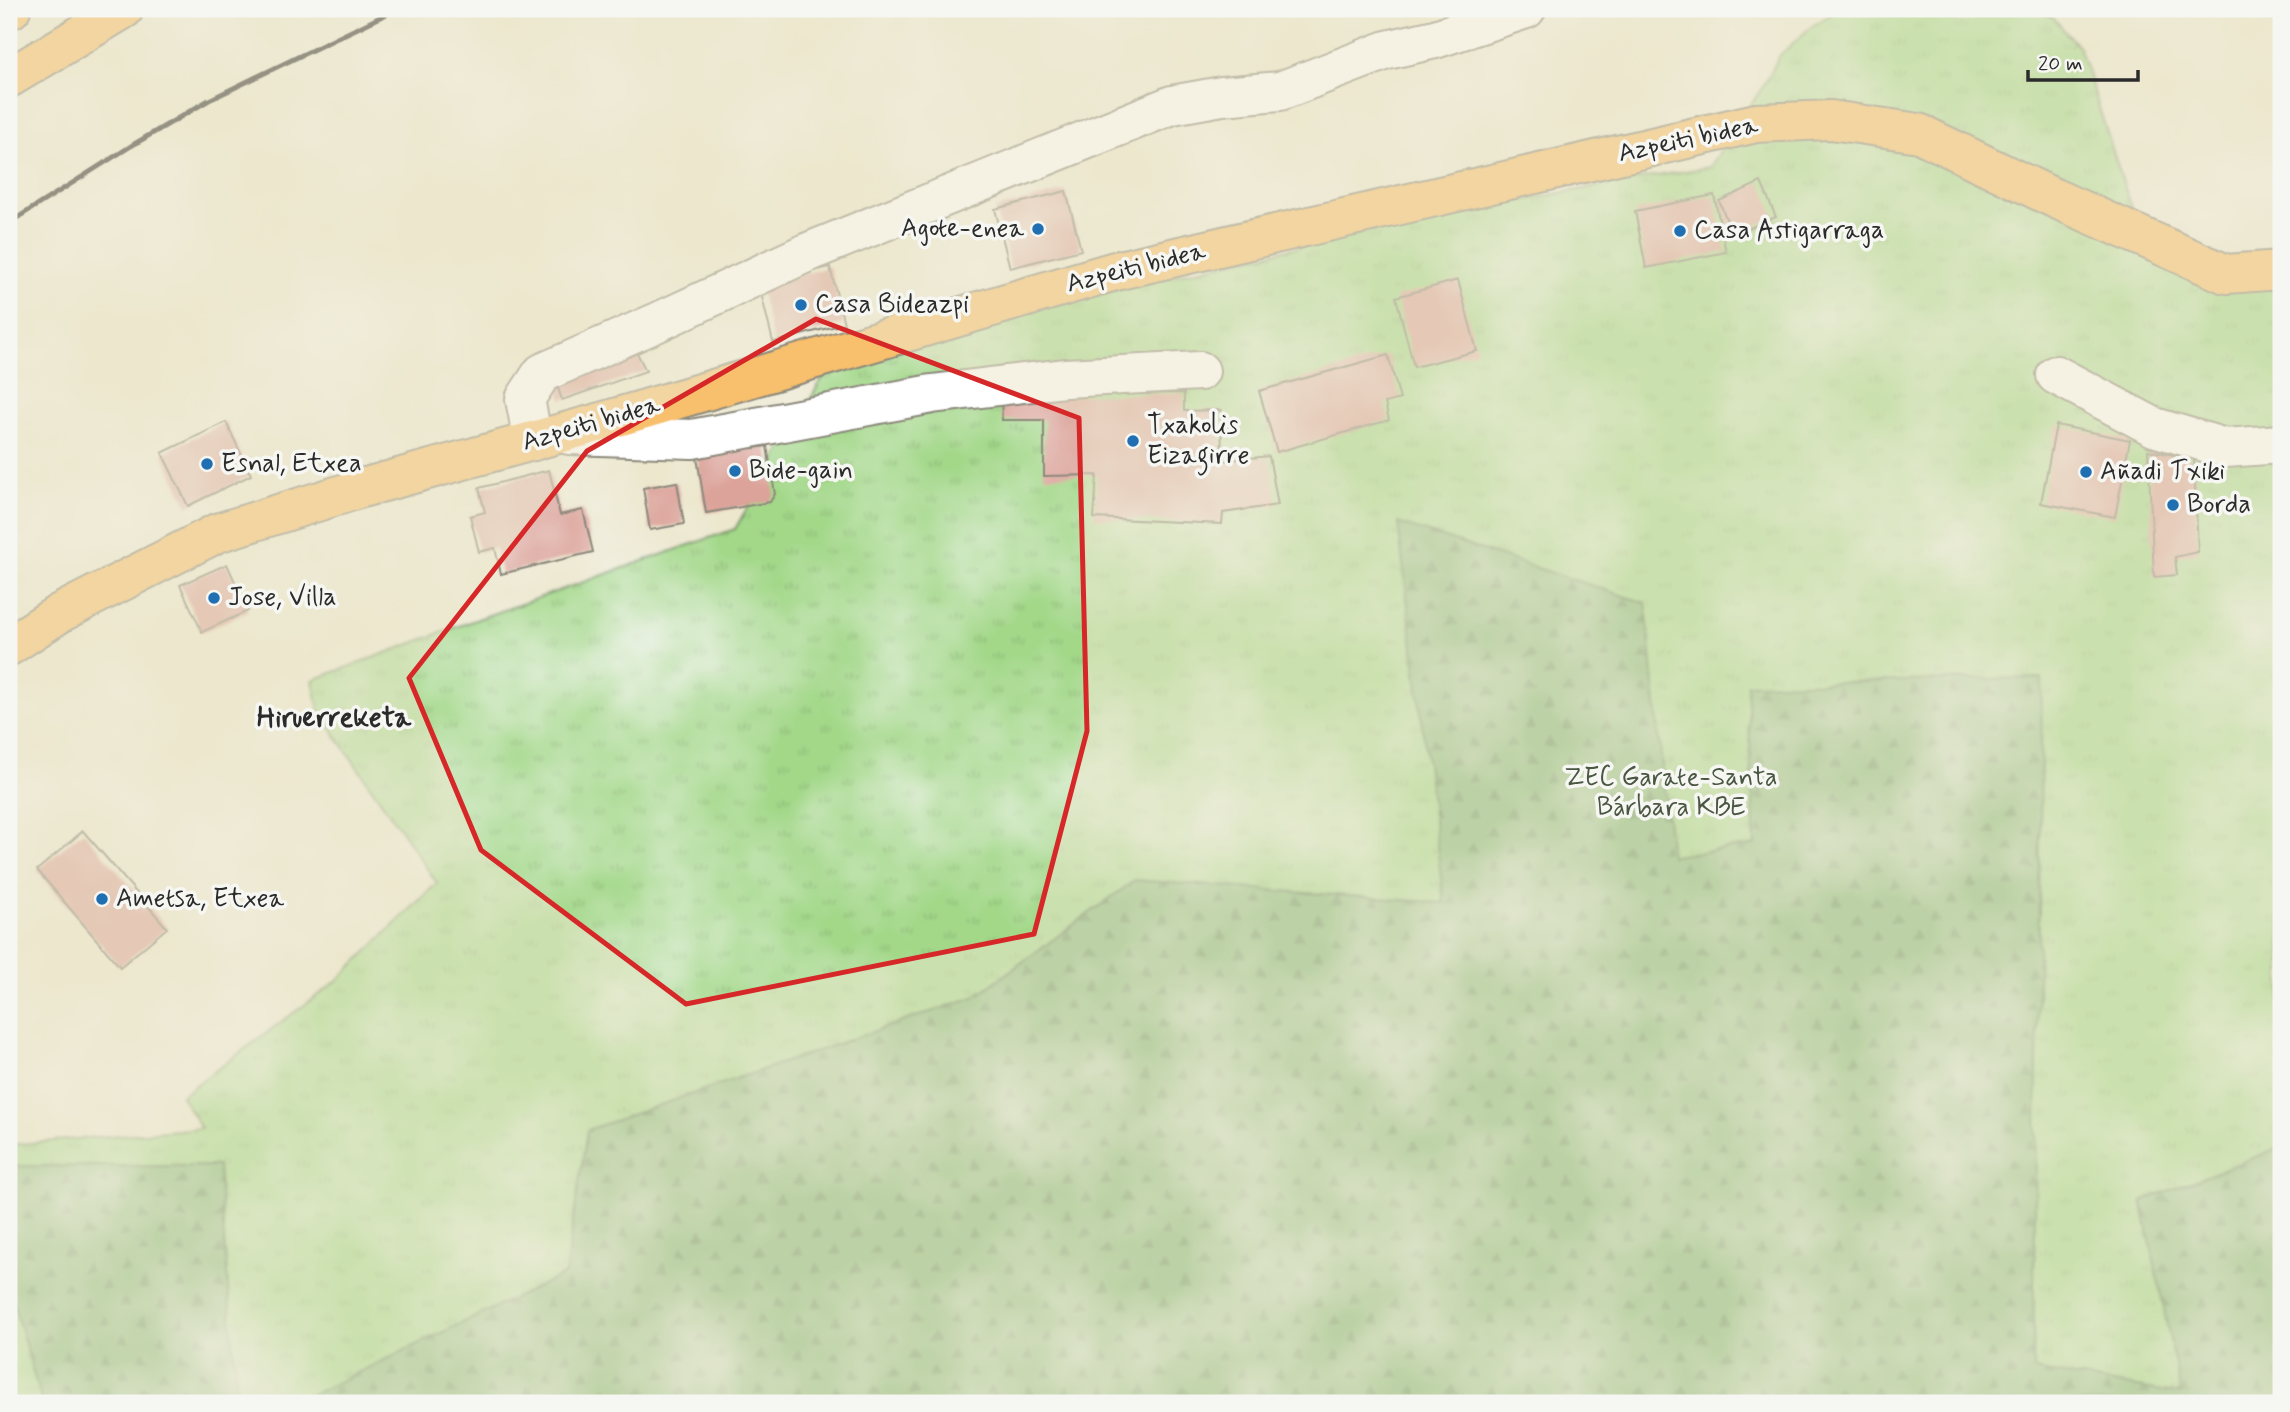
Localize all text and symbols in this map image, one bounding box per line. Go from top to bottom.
scale bar [2028,38,2138,82]
text: 20 m [2038,50,2083,78]
street label: Azpeiti bidea [1615,109,1761,171]
place label: Agote-enea [901,212,1024,246]
place label: Casa Astigarraga [1694,214,1884,248]
marker: Agote-enea [1030,221,1046,237]
marker: Casa Astigarraga [1672,223,1688,239]
street label: Azpeiti bidea [1063,234,1209,302]
place label: Casa Bideazpi [815,288,969,322]
marker: Casa Bideazpi [793,297,809,313]
street label: Azpeiti bidea [518,388,664,460]
place label: Txakolis Eizagirre [1147,409,1250,476]
marker: Txakolis Eizagirre [1125,433,1141,449]
place label: Esnal, Etxea [221,447,362,481]
place label: Bide-gain [749,454,853,488]
place label: Añadi Txiki [2100,455,2225,489]
marker: Esnal, Etxea [199,456,215,472]
marker: Bide-gain [727,463,743,479]
marker: Añadi Txiki [2078,464,2094,480]
place label: Borda [2187,488,2251,522]
marker: Borda [2165,497,2181,513]
place label: Jose, Villa [228,581,337,615]
marker: Jose, Villa [206,590,222,606]
district label: Hiruerreketa [257,700,412,737]
park label: ZEC Garate-Santa Bárbara KBE [1564,761,1778,825]
place label: Ametsa, Etxea [116,882,284,916]
marker: Ametsa, Etxea [94,891,110,907]

